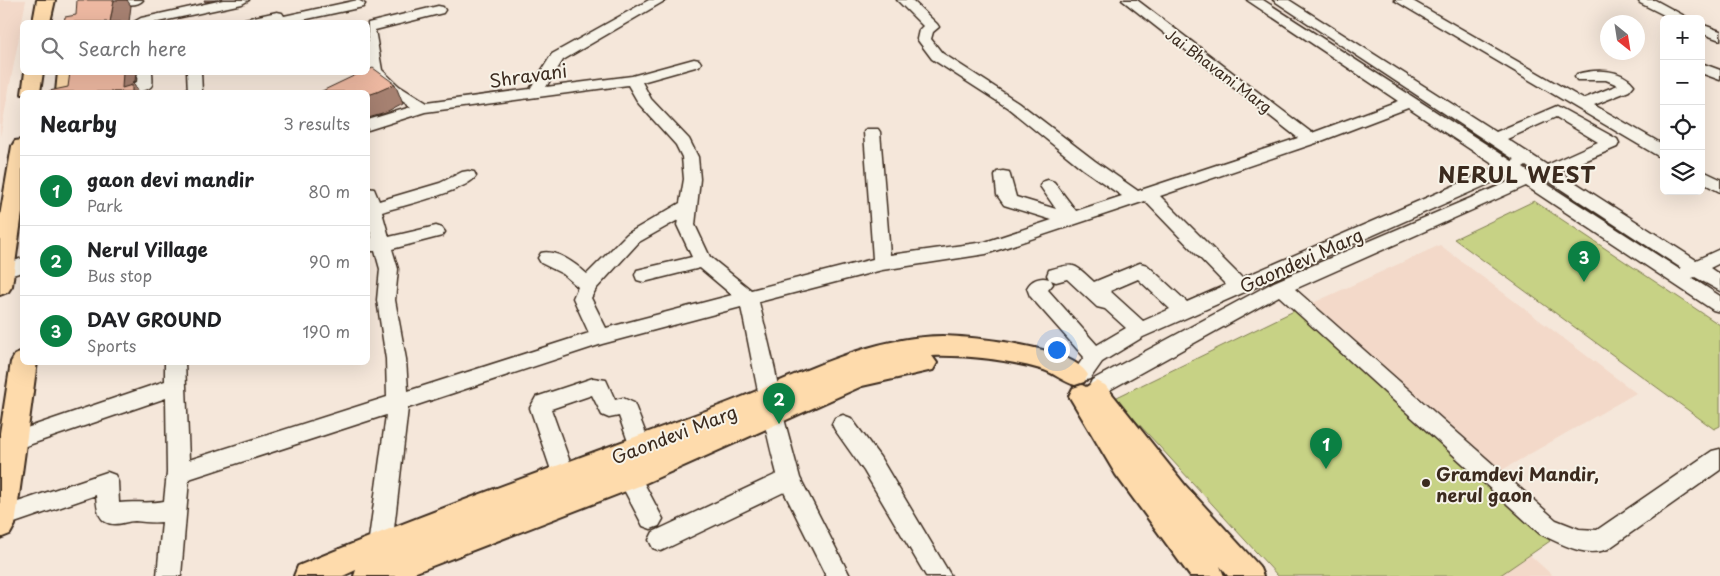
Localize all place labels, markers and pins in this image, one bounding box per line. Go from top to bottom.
pin: 3 [1568,241,1600,282]
pin: 2 [763,383,795,424]
pin: 1 [1310,428,1342,469]
place label: Gramdevi Mandir, nerul gaon [1436,460,1599,508]
marker: Gramdevi Mandir, nerul gaon [1420,477,1432,489]

